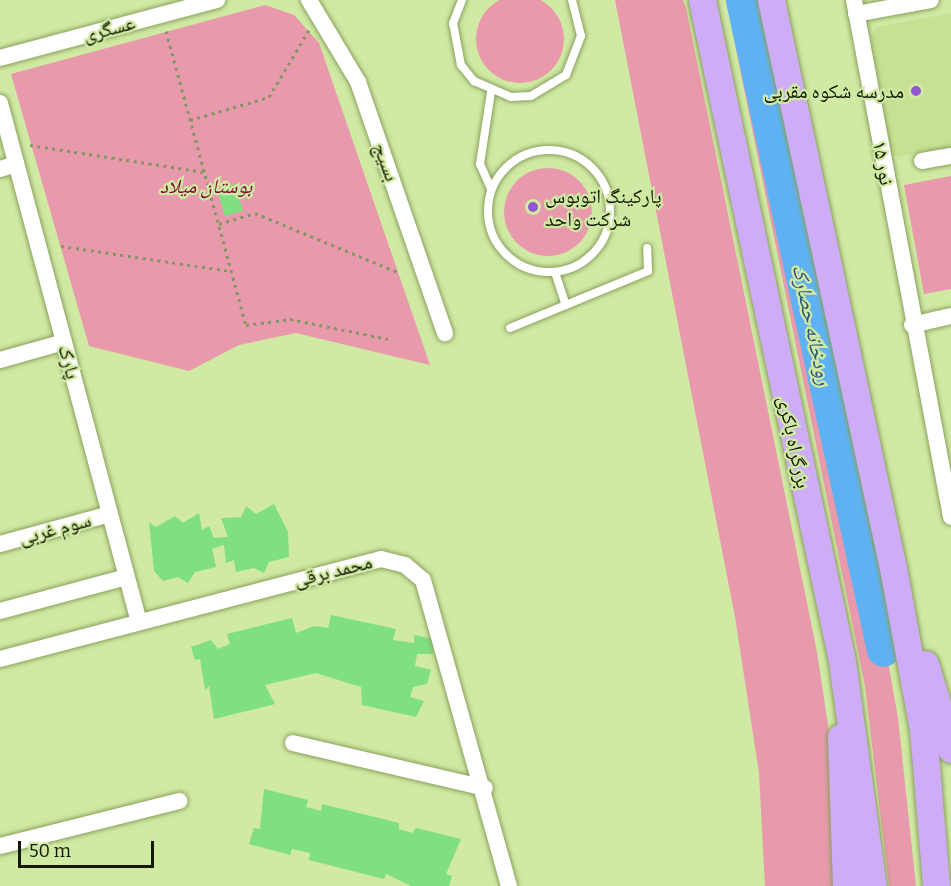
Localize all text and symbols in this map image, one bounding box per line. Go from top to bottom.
street label: عسگری [80,11,138,47]
place label: مدرسه شکوه مقربی [763,79,904,103]
marker: مدرسه شکوه مقربی [909,84,923,98]
street label: بسیج [368,139,404,185]
street label: نور ۱۵ [867,139,899,187]
park label: بوستان میلاد [160,174,252,198]
place label: پارکینگ اتوبوس شرکت واحد [545,184,662,231]
marker: پارکینگ اتوبوس شرکت واحد [526,200,540,214]
water label: رودخانه حصارک [787,262,837,388]
street label: پارک [53,342,85,382]
street label: بزرگراه باکری [773,394,815,490]
street label: سوم غربی [16,508,94,550]
street label: محمد برقی [291,550,375,592]
scale bar [21,829,158,867]
text: 50 m [29,840,71,862]

